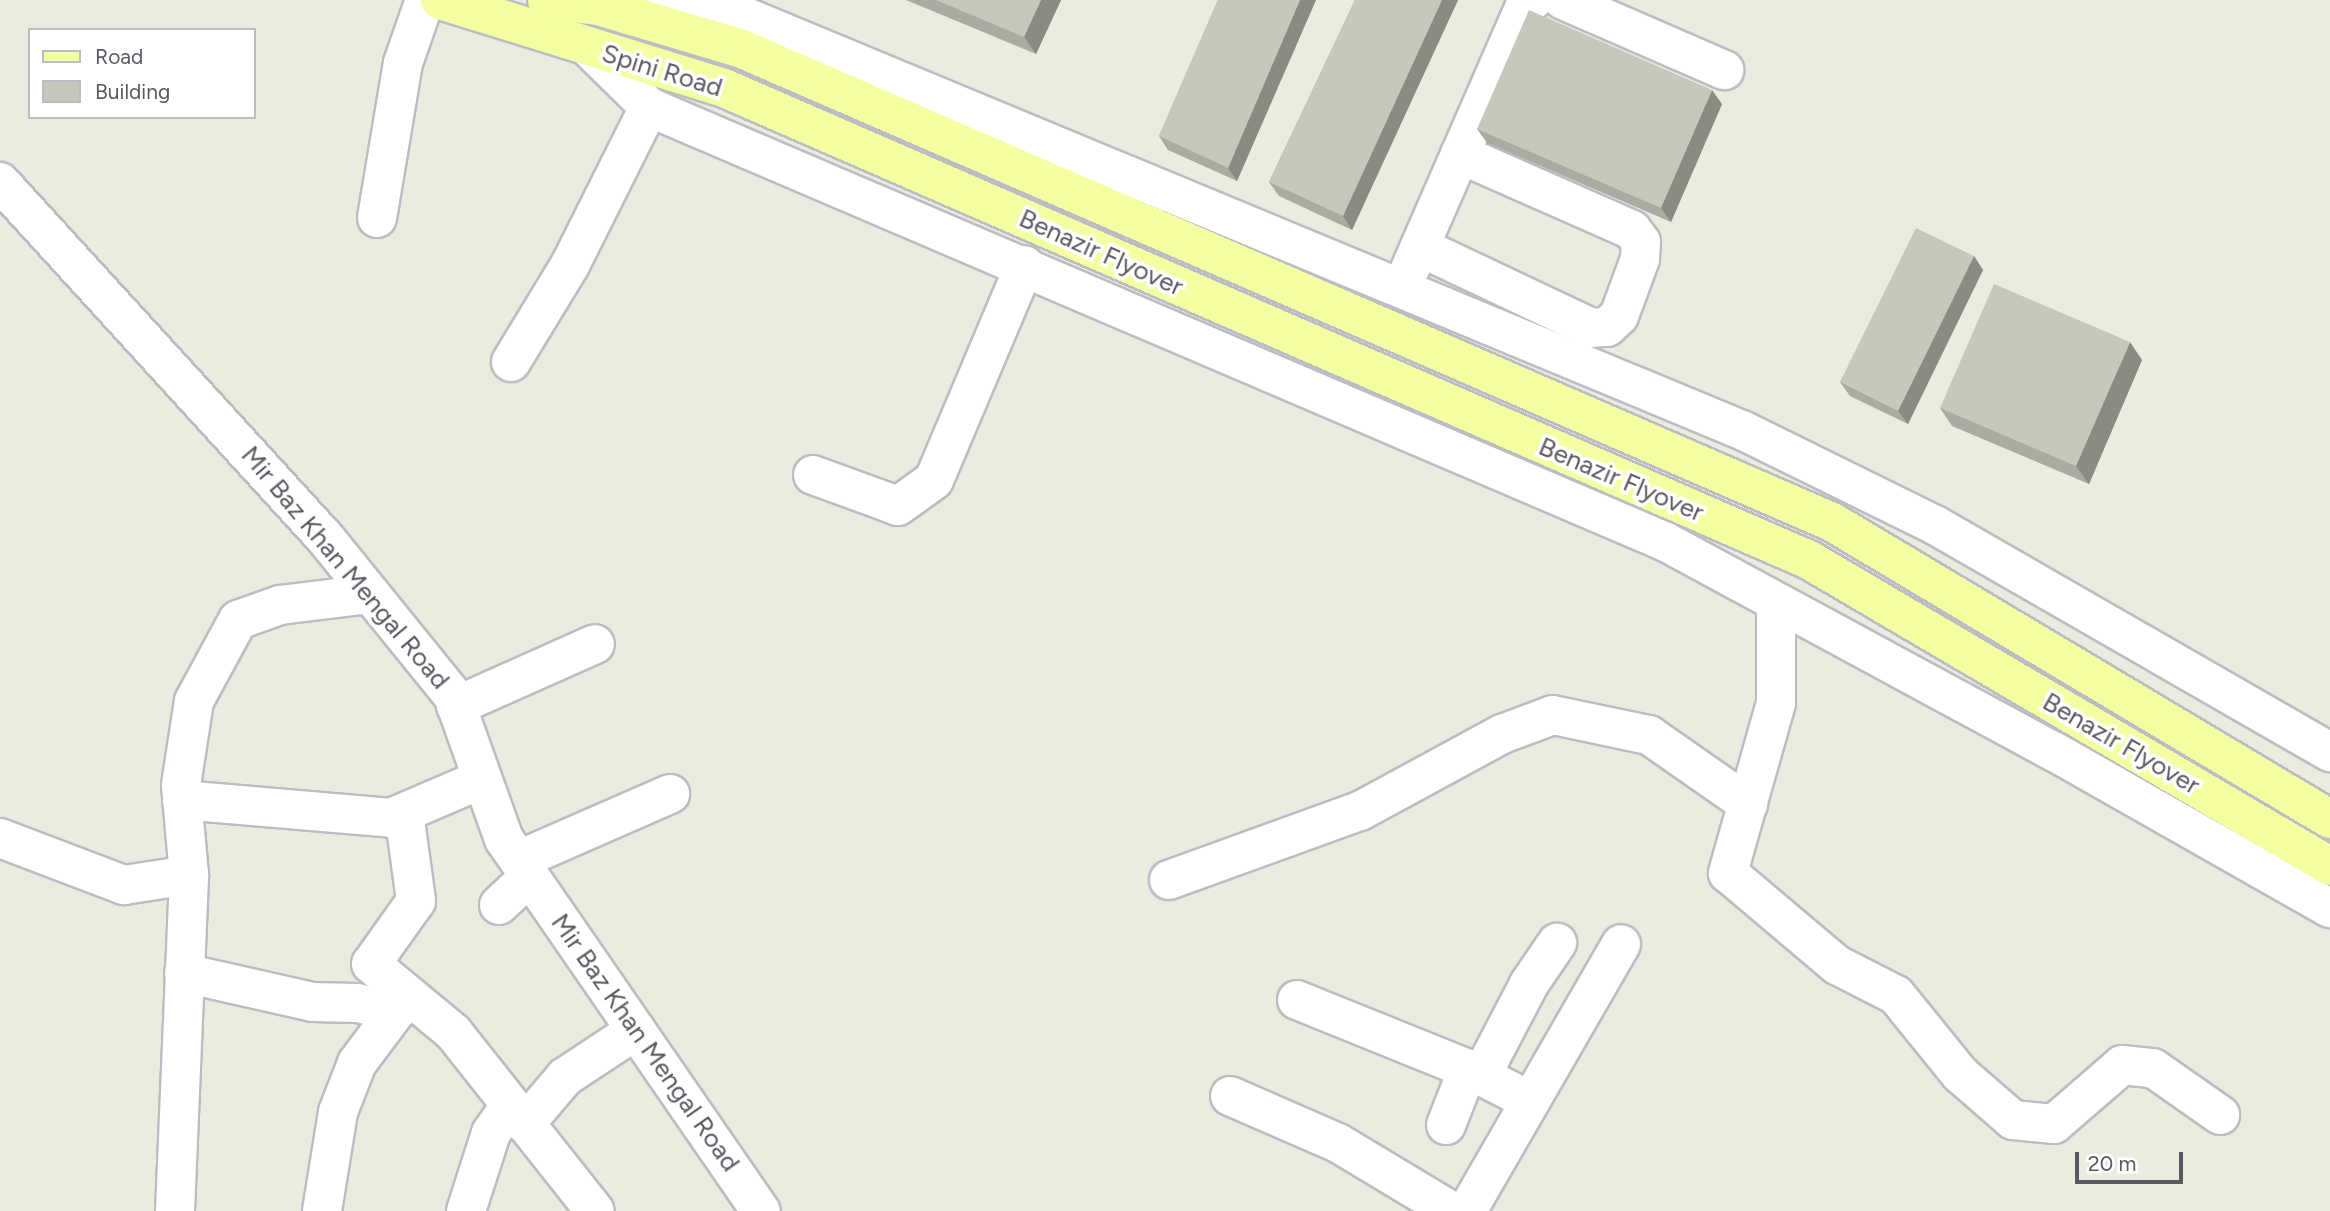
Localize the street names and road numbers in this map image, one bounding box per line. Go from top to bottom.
street label: Spini Road [598,38,726,104]
street label: Benazir Flyover [1014,203,1188,303]
street label: Benazir Flyover [1534,431,1708,529]
street label: Mir Baz Khan Mengal Road [234,440,456,696]
street label: Benazir Flyover [2037,686,2205,802]
street label: Mir Baz Khan Mengal Road [544,908,746,1178]

